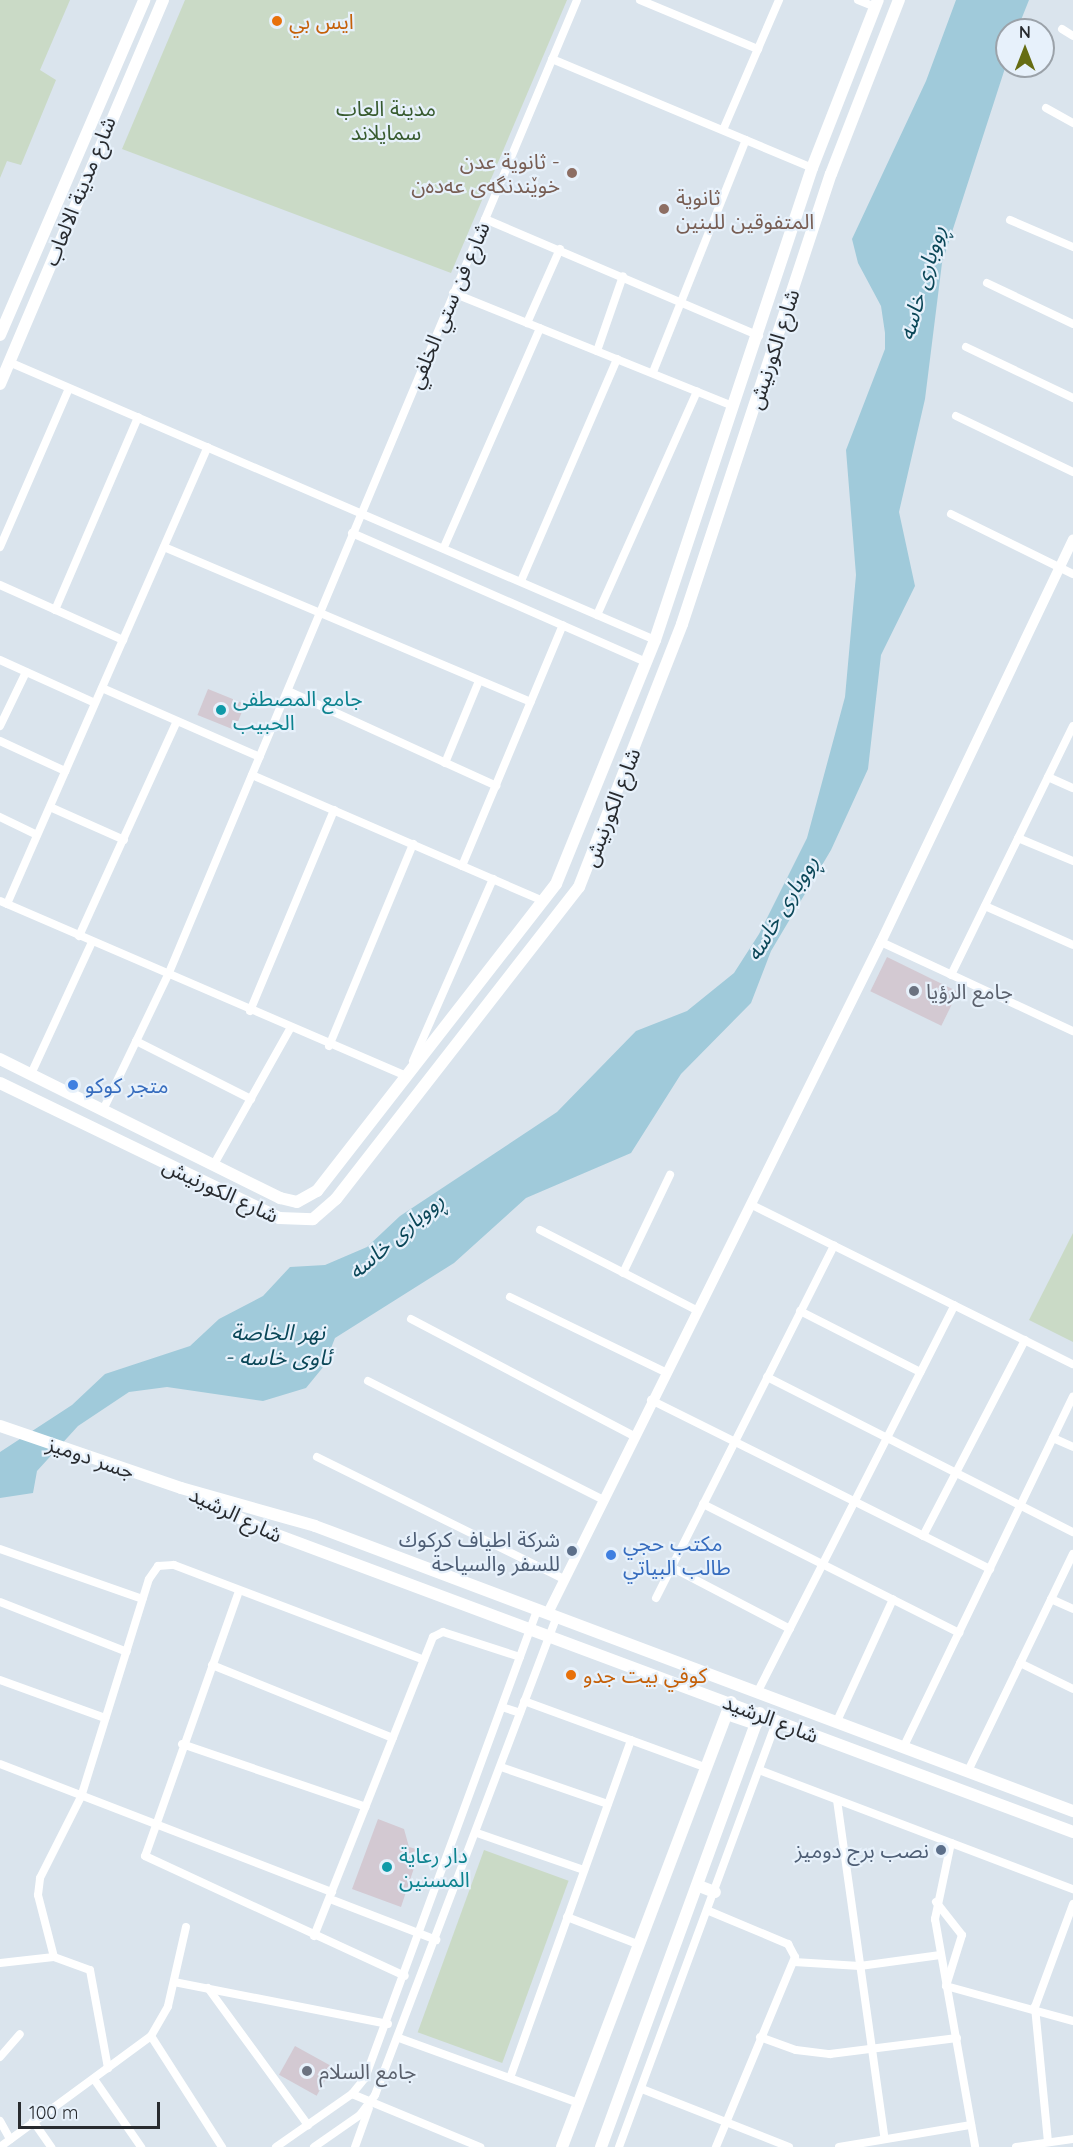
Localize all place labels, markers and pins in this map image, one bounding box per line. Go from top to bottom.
place label: ايس بي [289,8,354,34]
marker: ايس بي [270,14,284,28]
place label: ثانوية عدن - خوێندنگەی عەدەن [411,148,560,198]
marker: ثانوية عدن - خوێندنگەی عەدەن [565,166,579,180]
place label: ثانوية المتفوقين للبنين [676,184,814,234]
marker: ثانوية المتفوقين للبنين [657,202,671,216]
place label: جامع المصطفى الحبيب [233,685,363,735]
marker: جامع المصطفى الحبيب [214,703,228,717]
place label: جامع الرؤيا [926,978,1013,1004]
marker: جامع الرؤيا [907,984,921,998]
place label: متجر كوكو [85,1072,168,1098]
marker: متجر كوكو [66,1078,80,1092]
place label: شركة اطياف كركوك للسفر والسياحة [399,1526,560,1576]
place label: مكتب حجي طالب البياتي [623,1530,731,1580]
marker: شركة اطياف كركوك للسفر والسياحة [565,1544,579,1558]
marker: مكتب حجي طالب البياتي [604,1548,618,1562]
place label: كوفي بيت جدو [583,1662,707,1688]
marker: كوفي بيت جدو [564,1668,578,1682]
place label: نصب برج دوميز [795,1837,929,1863]
place label: دار رعاية المسنين [399,1842,470,1892]
marker: نصب برج دوميز [934,1843,948,1857]
marker: دار رعاية المسنين [380,1860,394,1874]
place label: جامع السلام [319,2058,416,2084]
marker: جامع السلام [300,2064,314,2078]

